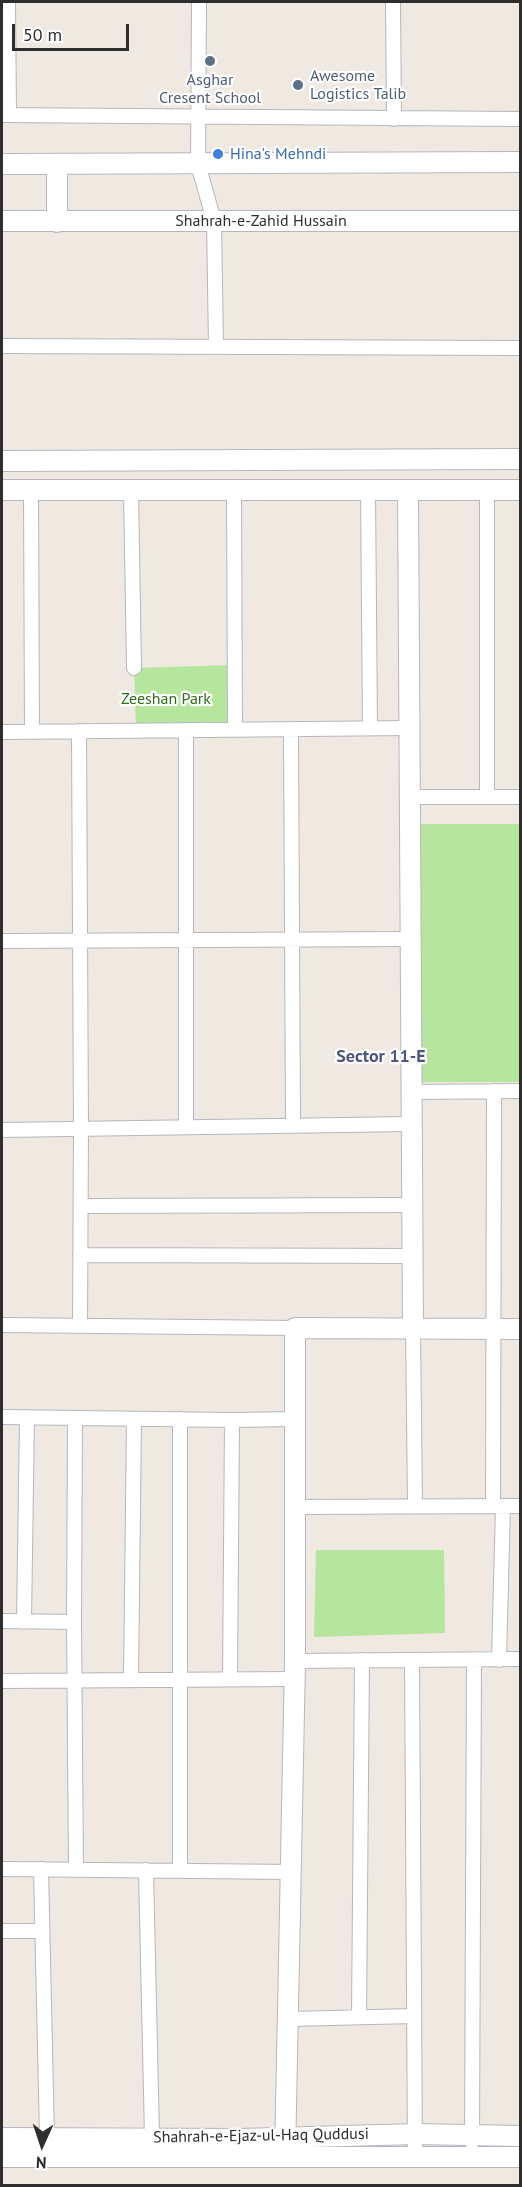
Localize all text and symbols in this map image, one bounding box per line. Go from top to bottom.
scale bar [15,12,132,50]
text: 50 m [23,23,62,46]
marker: Asghar Cresent School [203,54,217,68]
place label: Awesome Logistics Talib [310,66,406,104]
place label: Asghar Cresent School [159,70,261,108]
marker: Awesome Logistics Talib [291,78,305,92]
place label: Hina's Mehndi [230,144,326,164]
marker: Hina's Mehndi [211,147,225,161]
street label: Shahrah-e-Zahid Hussain [175,211,347,231]
park label: Zeeshan Park [121,689,211,709]
district label: Sector 11-E [336,1046,426,1068]
north arrow [12,2115,72,2175]
street label: Shahrah-e-Ejaz-ul-Haq Quddusi [153,2125,369,2147]
text: N [35,2153,47,2173]

